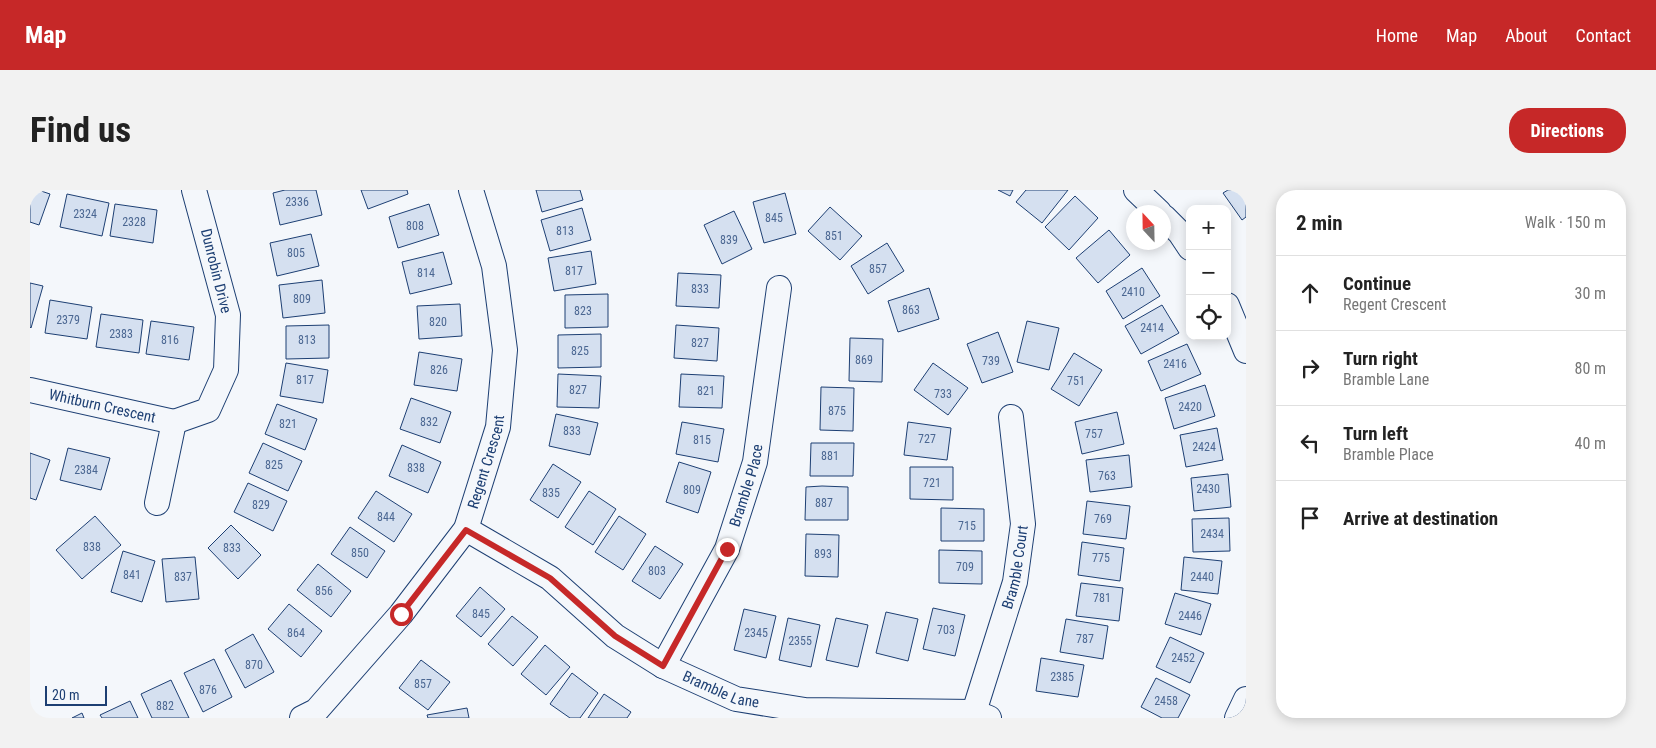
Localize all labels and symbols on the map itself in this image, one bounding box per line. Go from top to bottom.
house number: 2336 [285,195,309,209]
north arrow [1126,205,1171,250]
house number: 2324 [73,207,97,221]
house number: 845 [765,211,783,225]
house number: 2328 [122,215,146,229]
house number: 808 [406,219,424,233]
house number: 813 [556,224,574,238]
street label: Dunrobin Drive [197,227,235,315]
house number: 851 [825,229,843,243]
house number: 839 [720,233,738,247]
house number: 805 [287,246,305,260]
house number: 857 [869,262,887,276]
house number: 817 [565,264,583,278]
house number: 814 [417,266,435,280]
house number: 833 [691,282,709,296]
house number: 2410 [1121,285,1145,299]
house number: 809 [293,292,311,306]
house number: 863 [902,303,920,317]
house number: 823 [574,304,592,318]
house number: 2379 [56,313,80,327]
house number: 820 [429,315,447,329]
house number: 2414 [1140,321,1164,335]
house number: 2383 [109,327,133,341]
house number: 816 [161,333,179,347]
house number: 813 [298,333,316,347]
house number: 827 [691,336,709,350]
house number: 825 [571,344,589,358]
house number: 869 [855,353,873,367]
house number: 739 [982,354,1000,368]
house number: 2416 [1163,357,1187,371]
house number: 826 [430,363,448,377]
house number: 817 [296,373,314,387]
house number: 751 [1067,374,1085,388]
house number: 827 [569,383,587,397]
house number: 821 [697,384,715,398]
street label: Whitburn Crescent [47,385,157,427]
house number: 733 [934,387,952,401]
house number: 2420 [1178,400,1202,414]
house number: 875 [828,404,846,418]
street label: Regent Crescent [464,414,508,511]
house number: 832 [420,415,438,429]
house number: 821 [279,417,297,431]
house number: 833 [563,424,581,438]
house number: 757 [1085,427,1103,441]
house number: 727 [918,432,936,446]
house number: 815 [693,433,711,447]
house number: 2424 [1192,440,1216,454]
street label: Bramble Place [726,443,766,529]
house number: 881 [821,449,839,463]
house number: 825 [265,458,283,472]
house number: 838 [407,461,425,475]
house number: 2384 [74,463,98,477]
house number: 763 [1098,469,1116,483]
house number: 721 [923,476,941,490]
house number: 2430 [1196,482,1220,496]
house number: 809 [683,483,701,497]
house number: 835 [542,486,560,500]
house number: 887 [815,496,833,510]
house number: 829 [252,498,270,512]
house number: 844 [377,510,395,524]
house number: 769 [1094,512,1112,526]
house number: 715 [958,519,976,533]
street label: Bramble Court [998,524,1032,611]
house number: 2434 [1200,527,1224,541]
route end [716,538,739,561]
house number: 838 [83,540,101,554]
house number: 833 [223,541,241,555]
house number: 850 [351,546,369,560]
house number: 893 [814,547,832,561]
house number: 775 [1092,551,1110,565]
house number: 709 [956,560,974,574]
house number: 803 [648,564,666,578]
house number: 841 [123,568,141,582]
house number: 837 [174,570,192,584]
house number: 2440 [1190,570,1214,584]
house number: 856 [315,584,333,598]
house number: 781 [1093,591,1111,605]
route start [390,603,413,626]
house number: 845 [472,607,490,621]
house number: 2446 [1178,609,1202,623]
house number: 703 [937,623,955,637]
house number: 864 [287,626,305,640]
house number: 2345 [744,626,768,640]
house number: 787 [1076,632,1094,646]
house number: 2355 [788,634,812,648]
house number: 2452 [1171,651,1195,665]
house number: 870 [245,658,263,672]
street label: Bramble Lane [680,667,761,712]
house number: 2385 [1050,670,1074,684]
house number: 857 [414,677,432,691]
scale bar [45,683,108,706]
house number: 876 [199,683,217,697]
house number: 2458 [1154,694,1178,708]
house number: 882 [156,699,174,713]

